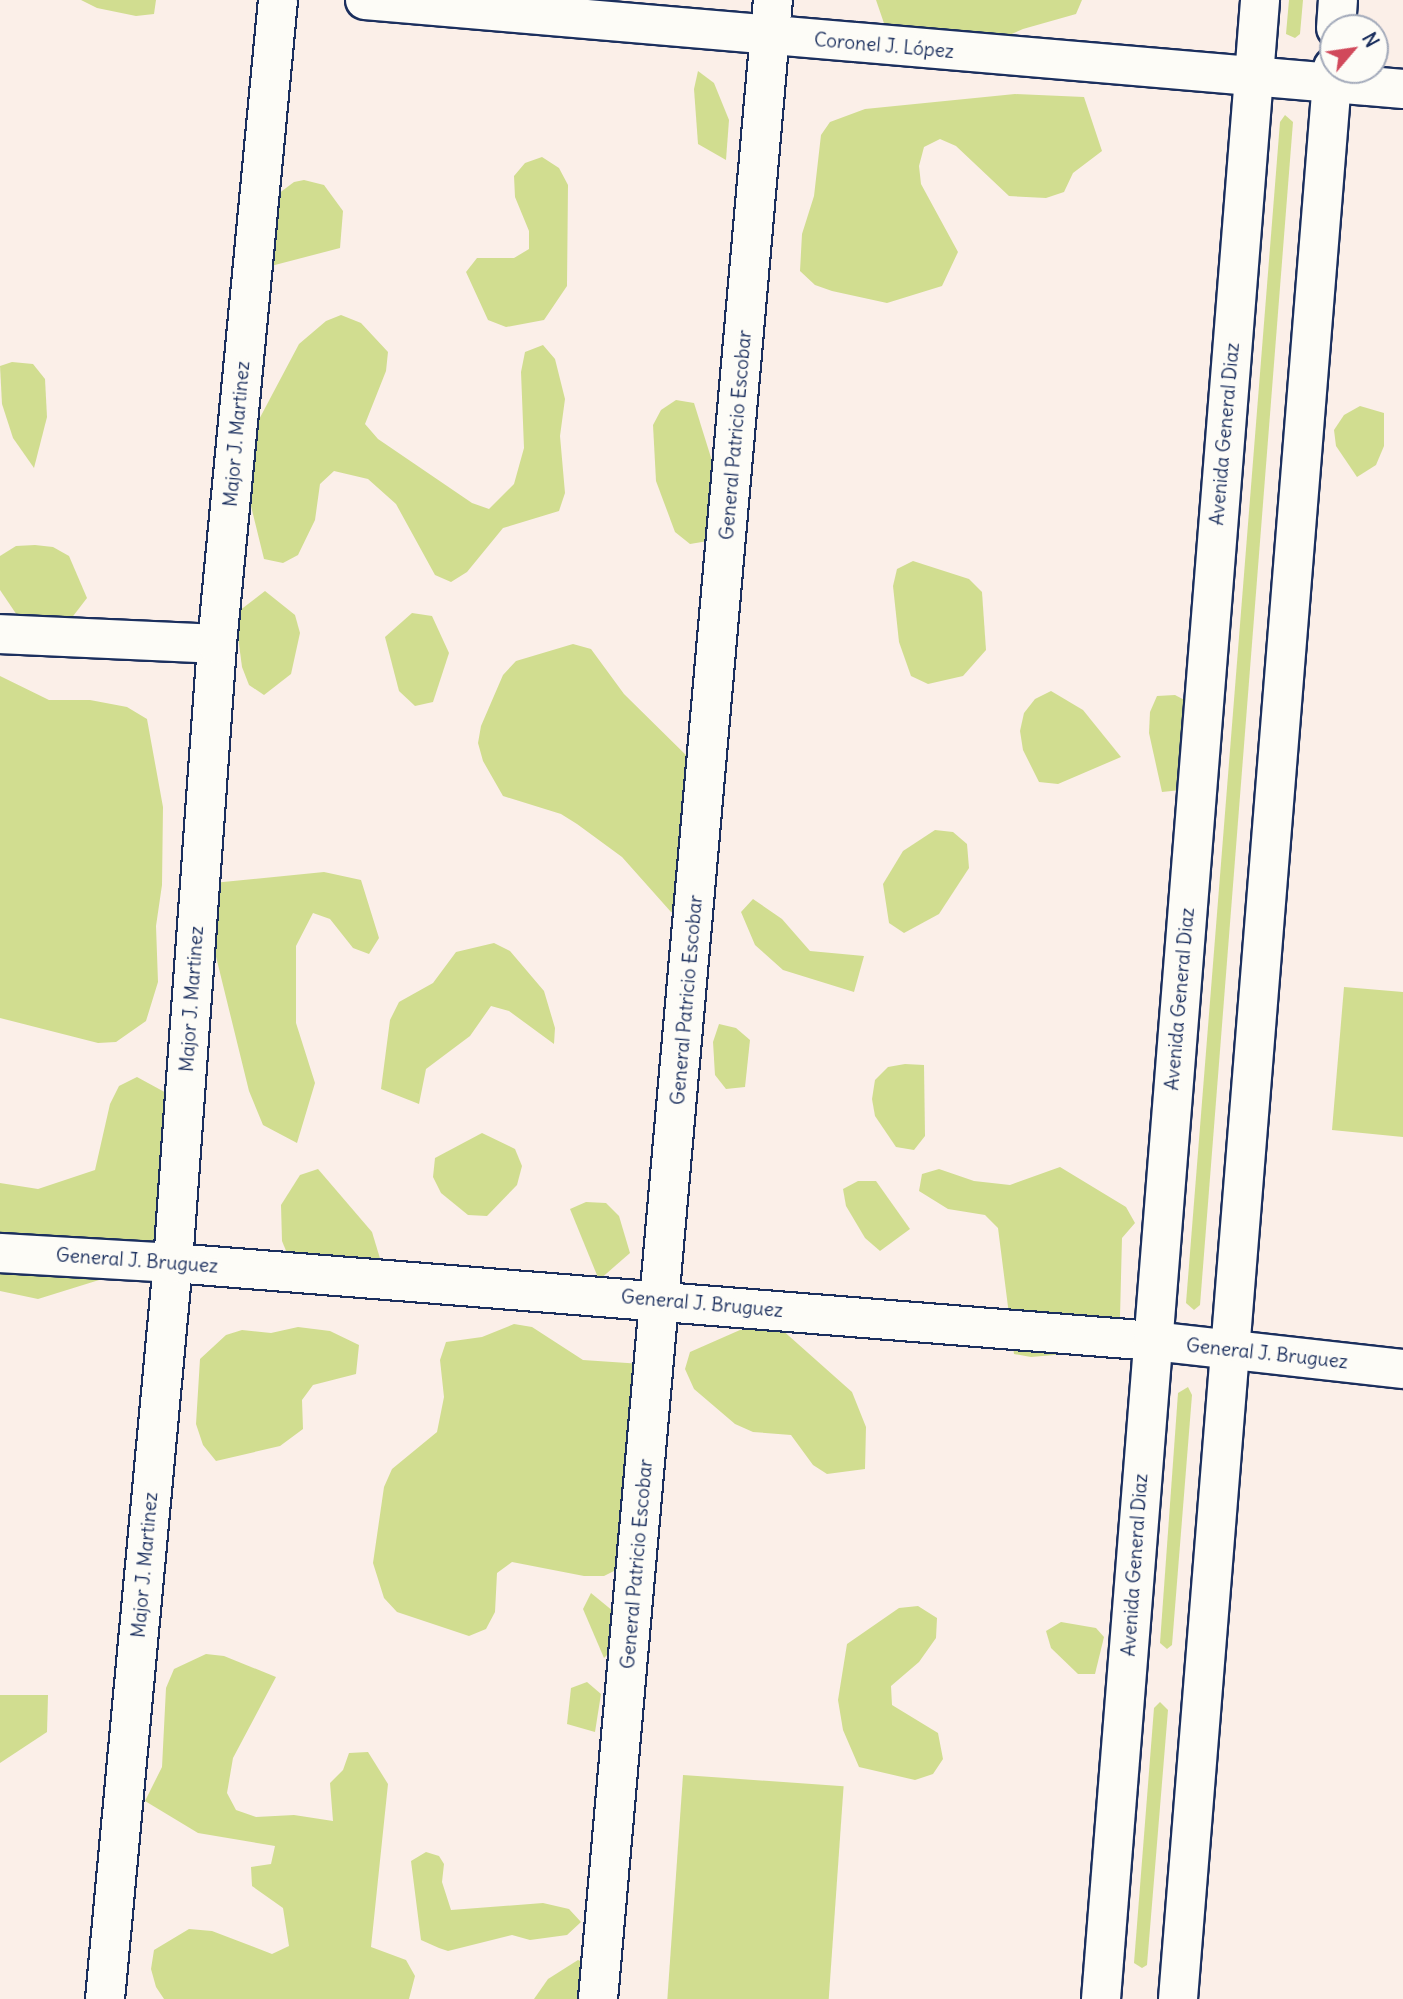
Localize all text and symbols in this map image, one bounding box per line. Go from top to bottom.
north arrow [1319,14,1389,84]
text: N [1357,28,1384,51]
street label: Coronel J. López [813,29,955,63]
street label: General Patricio Escobar [715,329,757,541]
street label: Avenida General Diaz [1206,342,1244,526]
street label: Major J. Martinez [219,360,255,508]
street label: General Patricio Escobar [666,894,708,1106]
street label: Avenida General Diaz [1161,907,1199,1091]
street label: Major J. Martinez [176,925,208,1073]
street label: General J. Bruguez [55,1244,219,1278]
street label: General J. Bruguez [620,1286,784,1322]
street label: General J. Bruguez [1185,1334,1349,1374]
street label: General Patricio Escobar [616,1458,658,1670]
street label: Avenida General Diaz [1117,1473,1153,1657]
street label: Major J. Martinez [127,1491,163,1639]

